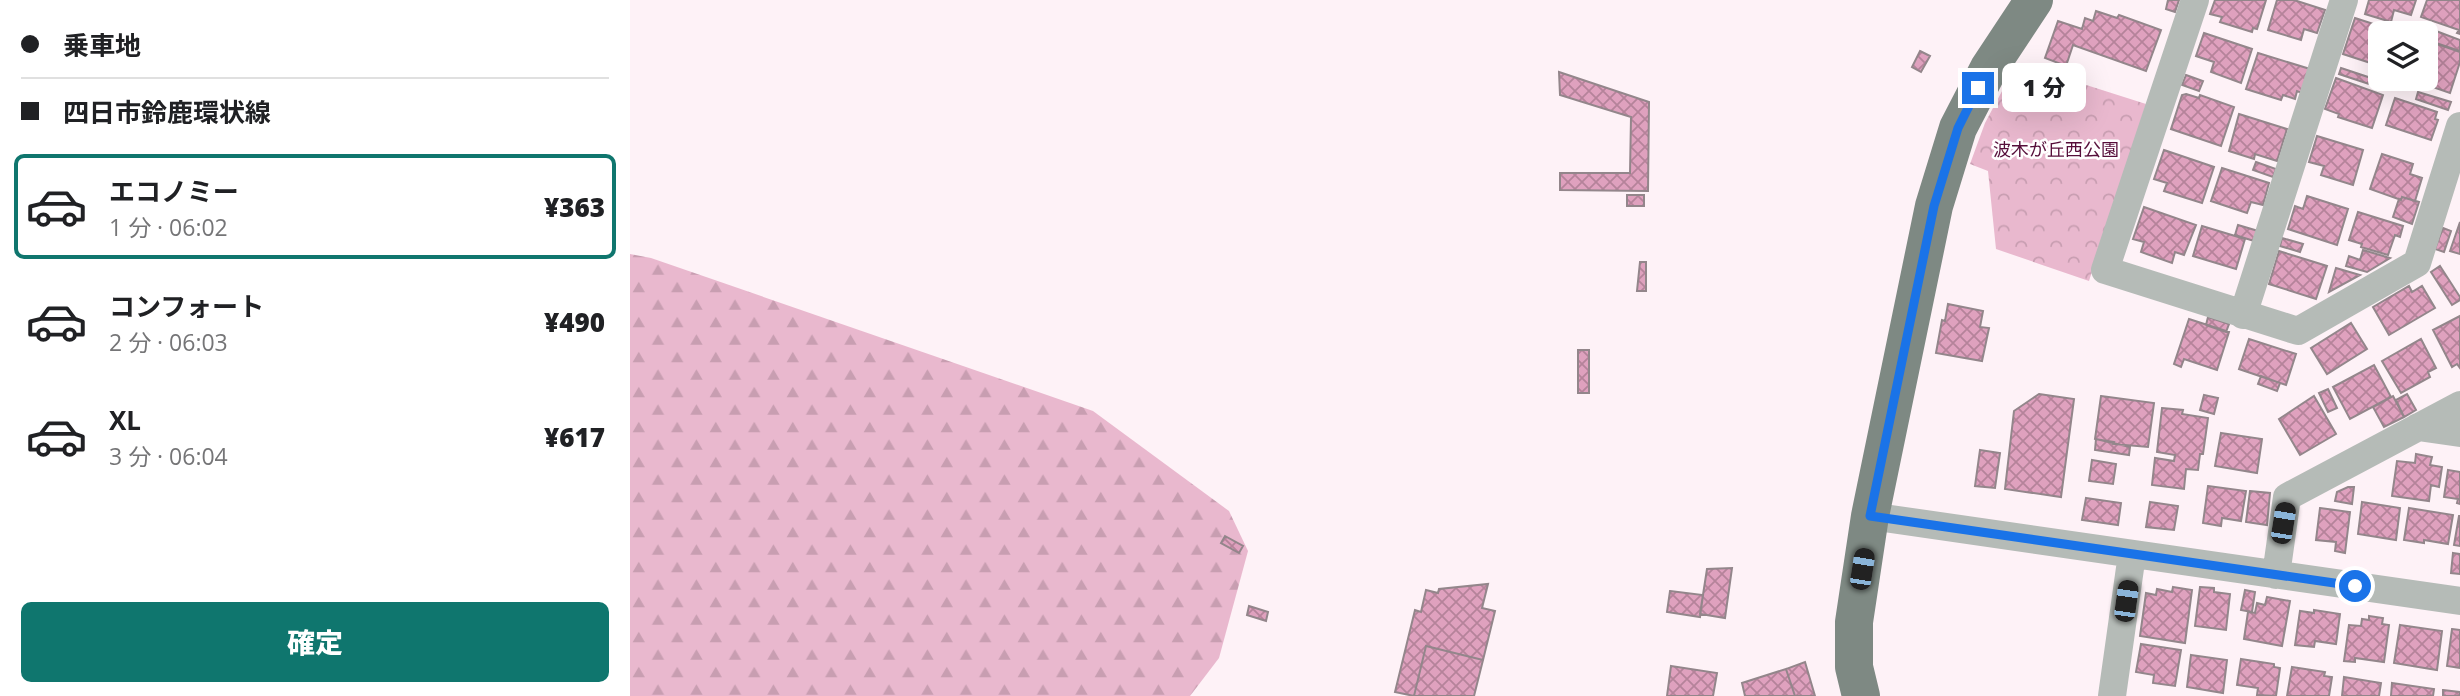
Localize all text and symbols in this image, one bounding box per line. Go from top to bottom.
map controls [2368,21,2438,91]
button: layers [2368,21,2438,91]
text: 乗車地 [63,27,141,63]
callout: 1 分 [2002,64,2086,112]
text: 1 分 [2023,71,2065,103]
route end [1962,72,1994,104]
text: 四日市鈴鹿環状線 [63,94,271,130]
park label: 波木が丘西公園 [1993,137,2119,161]
text: エコノミー [109,173,239,209]
icon: car [25,175,88,238]
text: ¥363 [544,189,605,225]
text: 1 分 · 06:02 [109,211,228,243]
text: コンフォート [109,288,264,324]
icon: car [25,290,88,353]
text: ¥490 [544,304,605,340]
text: 2 分 · 06:03 [109,326,228,358]
text: XL [109,402,141,438]
icon: car [25,405,88,468]
text: ¥617 [544,419,605,455]
text: 3 分 · 06:04 [109,440,228,472]
car [2270,501,2297,545]
car [1849,547,1876,591]
route start [2339,570,2371,602]
car [2113,579,2140,623]
button: 確定 [21,602,609,682]

